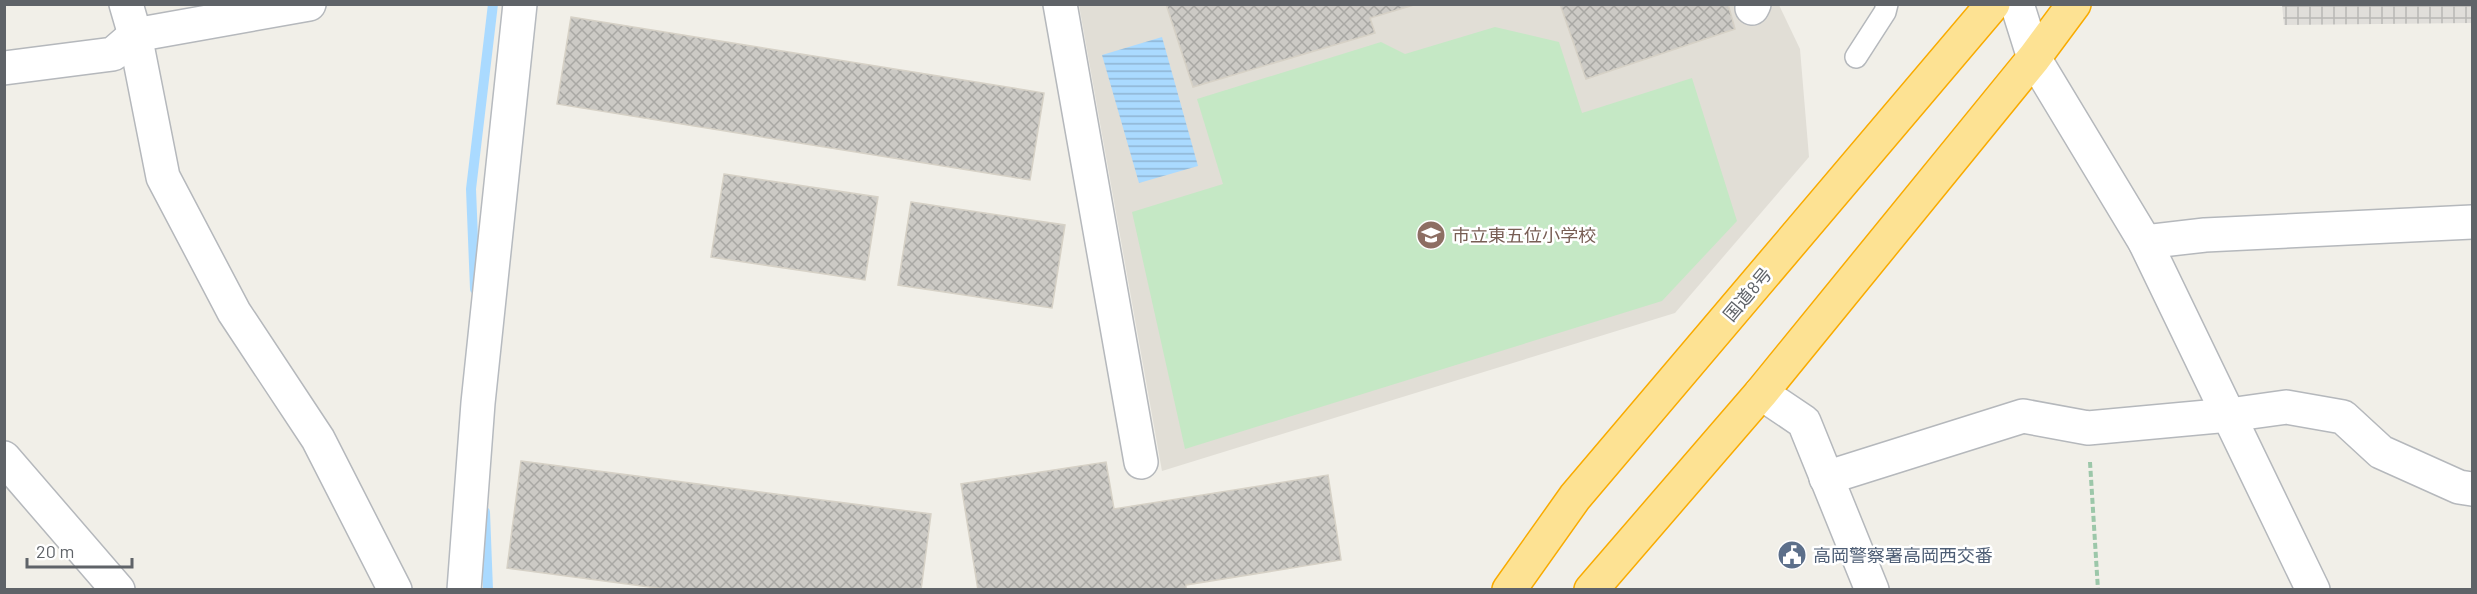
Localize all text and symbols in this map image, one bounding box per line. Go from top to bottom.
school or university icon: 市立東五位小学校 [1415,219,1447,251]
place label: 市立東五位小学校 [1452,224,1596,246]
street label: 国道8号 [1718,263,1776,325]
scale bar [27,531,132,569]
public building icon: 高岡警察署高岡西交番 [1776,539,1808,571]
text: 20 m [36,540,74,562]
place label: 高岡警察署高岡西交番 [1813,544,1993,566]

